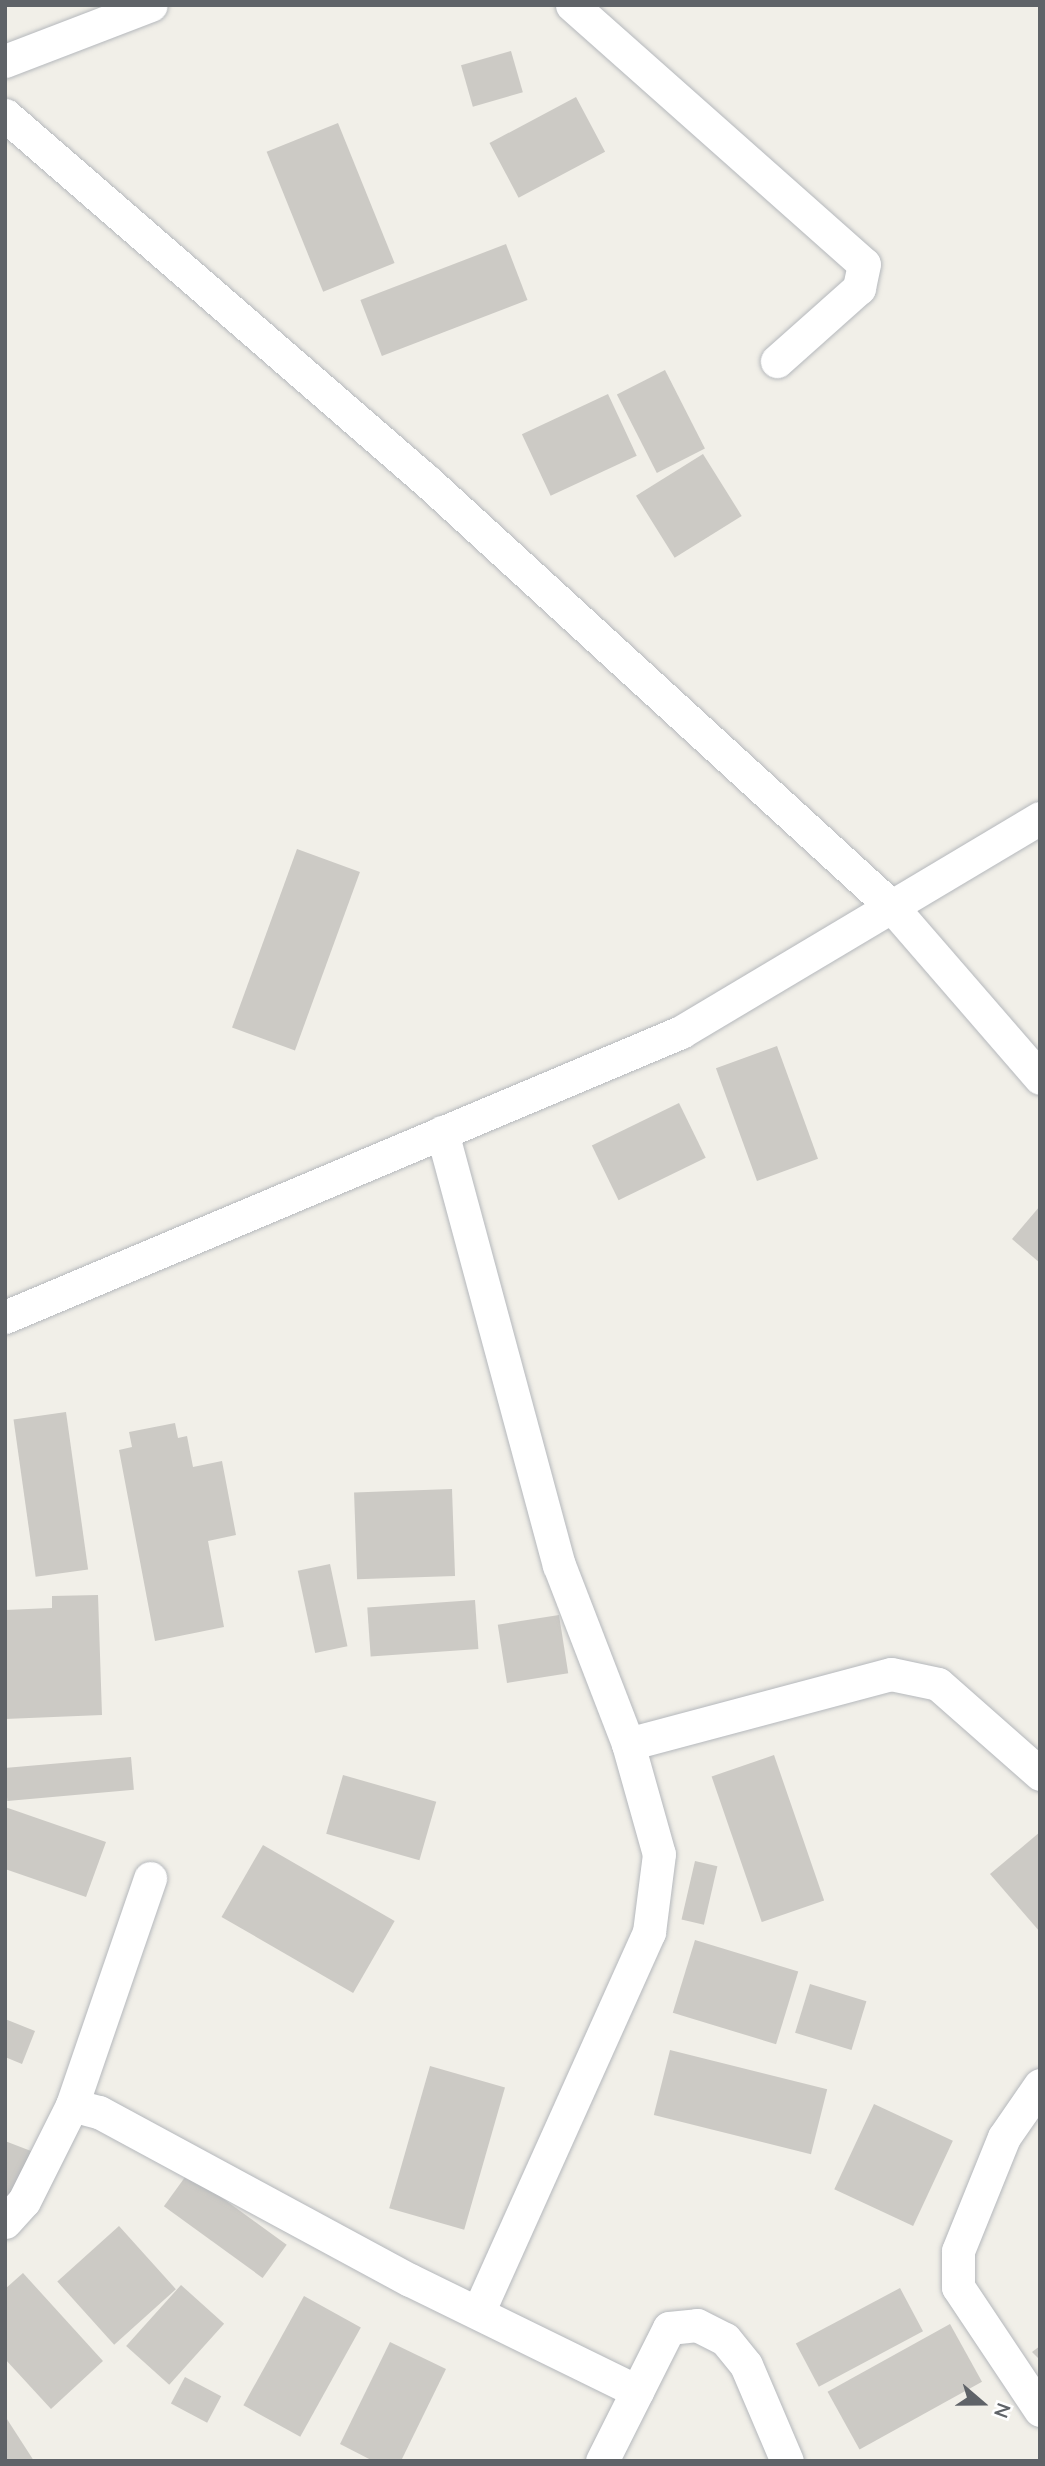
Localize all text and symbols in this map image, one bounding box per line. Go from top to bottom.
north arrow [947,2368,1017,2438]
text: N [987,2399,1016,2421]

